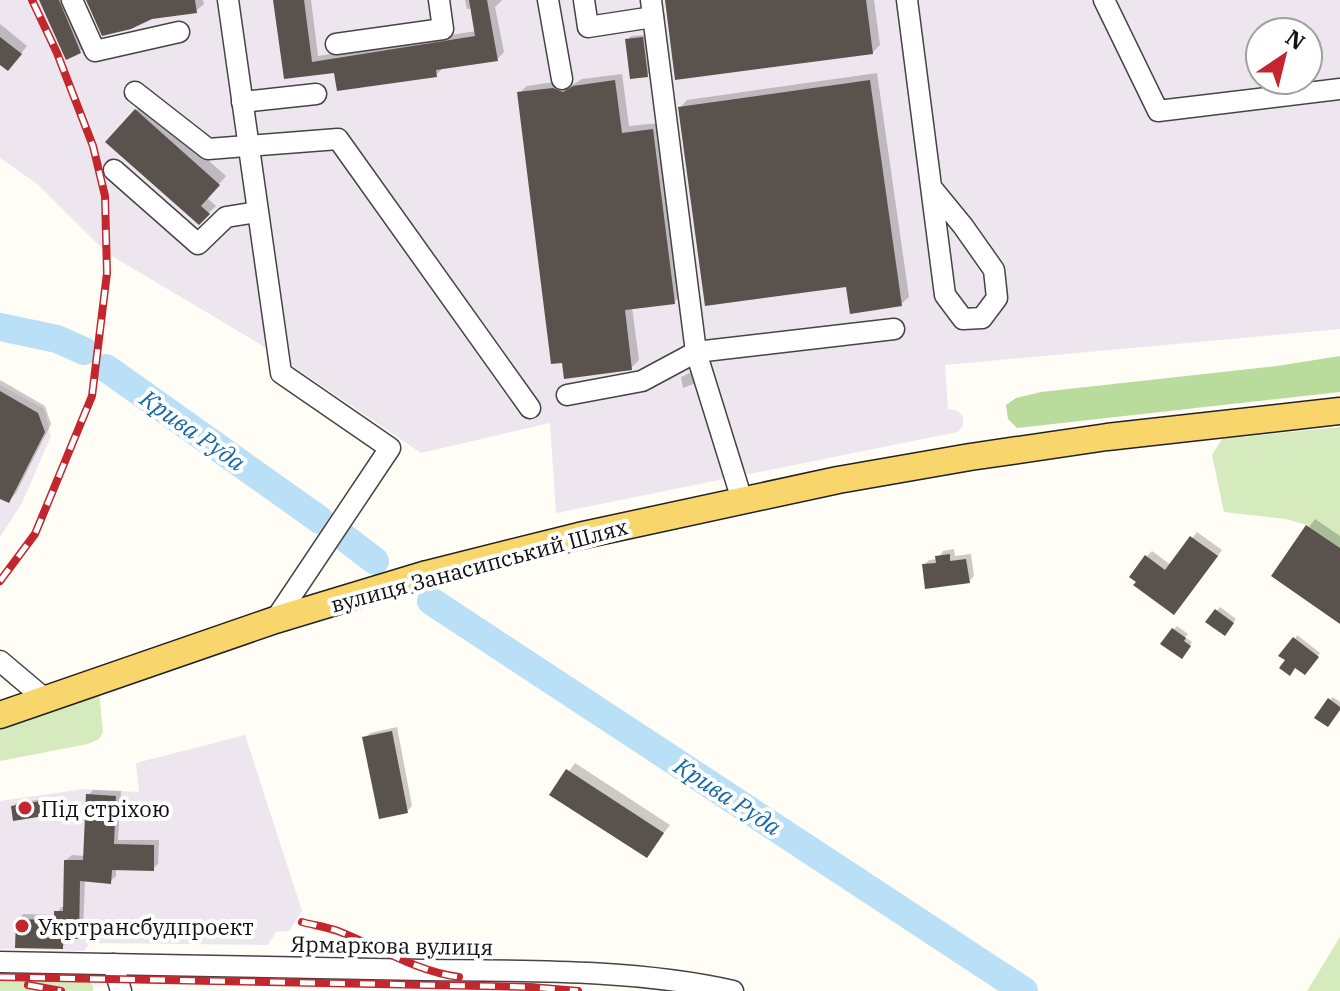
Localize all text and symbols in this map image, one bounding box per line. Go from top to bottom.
north arrow [1244,16,1324,96]
text: N [1280,22,1311,56]
water label: Крива Руда [133,382,252,478]
street label: вулиця Занасипський Шлях [327,511,631,619]
water label: Крива Руда [668,749,788,842]
place label: Під стріхою [41,794,170,823]
marker: Під стріхою [16,799,34,817]
place label: Укртрансбудпроект [38,912,254,941]
marker: Укртрансбудпроект [13,917,31,935]
street label: Ярмаркова вулиця [290,929,494,961]

